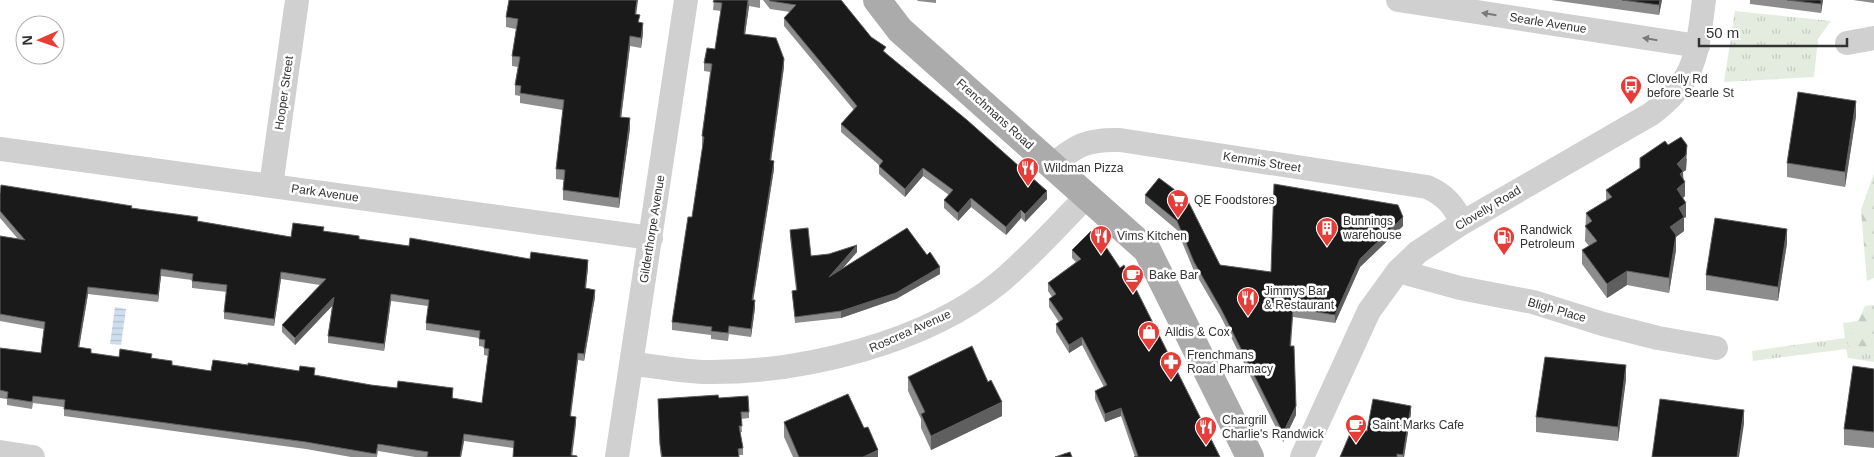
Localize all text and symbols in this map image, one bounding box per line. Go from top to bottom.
one-way arrow [1481,10,1497,18]
street label: Searle Avenue [1508,10,1588,36]
north arrow [15,15,65,65]
scale bar [1699,15,1846,47]
text: 50 m [1706,24,1739,41]
one-way arrow [1641,34,1657,42]
text: N [19,35,35,46]
street label: Hooper Street [272,54,296,131]
place label: Clovelly Rd before Searle St [1647,72,1734,100]
bus stop icon: Clovelly Rd before Searle St [1619,74,1643,105]
street label: Frenchmans Road [954,76,1036,152]
street label: Kemmis Street [1222,149,1303,175]
restaurant icon: Wildman Pizza [1016,156,1040,187]
place label: Wildman Pizza [1044,161,1124,175]
street label: Gilderthorpe Avenue [637,174,668,284]
street label: Park Avenue [290,181,360,205]
street label: Clovelly Road [1453,183,1523,233]
supermarket icon: QE Foodstores [1166,188,1190,219]
place label: QE Foodstores [1194,193,1275,207]
place label: Bunnings warehouse [1342,214,1402,242]
building icon: Bunnings warehouse [1315,216,1339,247]
place label: Randwick Petroleum [1520,223,1575,251]
restaurant icon: Vims Kitchen [1089,224,1113,255]
fuel station icon: Randwick Petroleum [1492,225,1516,256]
place label: Vims Kitchen [1117,229,1187,243]
cafe icon: Bake Bar [1121,263,1145,294]
place label: Bake Bar [1149,268,1198,282]
place label: Jimmys Bar & Restaurant [1264,284,1335,312]
restaurant icon: Jimmys Bar & Restaurant [1236,286,1260,317]
street label: Bligh Place [1526,295,1588,325]
street label: Roscrea Avenue [867,307,953,355]
shop icon: Alldis & Cox [1137,320,1161,351]
place label: Alldis & Cox [1165,325,1230,339]
place label: Frenchmans Road Pharmacy [1187,348,1273,376]
pharmacy icon: Frenchmans Road Pharmacy [1159,350,1183,381]
place label: Chargrill Charlie's Randwick [1222,413,1325,441]
cafe icon: Saint Marks Cafe [1344,413,1368,444]
restaurant icon: Chargrill Charlie's Randwick [1194,415,1218,446]
place label: Saint Marks Cafe [1372,418,1464,432]

